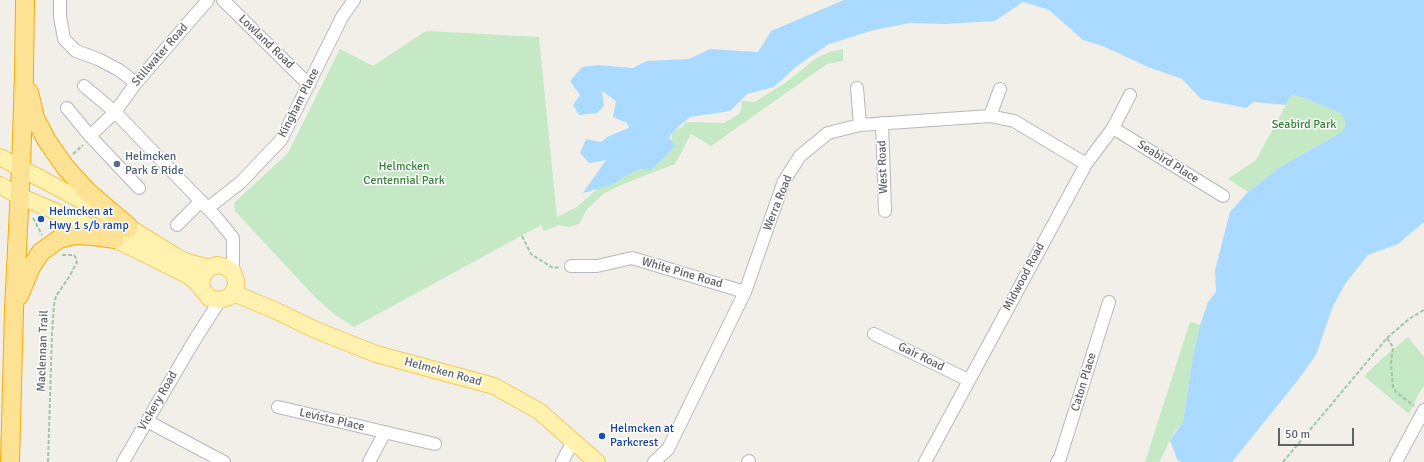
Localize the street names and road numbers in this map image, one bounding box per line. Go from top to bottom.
street label: Lowland Road [235,12,297,72]
street label: Stillwater Road [129,21,191,89]
street label: Kingham Place [275,66,323,140]
street label: Seabird Place [1135,137,1201,187]
street label: West Road [875,140,891,194]
street label: Werra Road [760,173,796,233]
street label: Midwood Road [1000,241,1048,313]
street label: White Pine Road [640,255,724,291]
street label: Maclennan Trail [34,310,52,392]
street label: Gair Road [895,340,947,374]
street label: Caton Place [1068,351,1100,413]
street label: Helmcken Road [403,355,483,389]
street label: Vickery Road [135,369,181,433]
street label: Levista Place [298,406,366,434]

